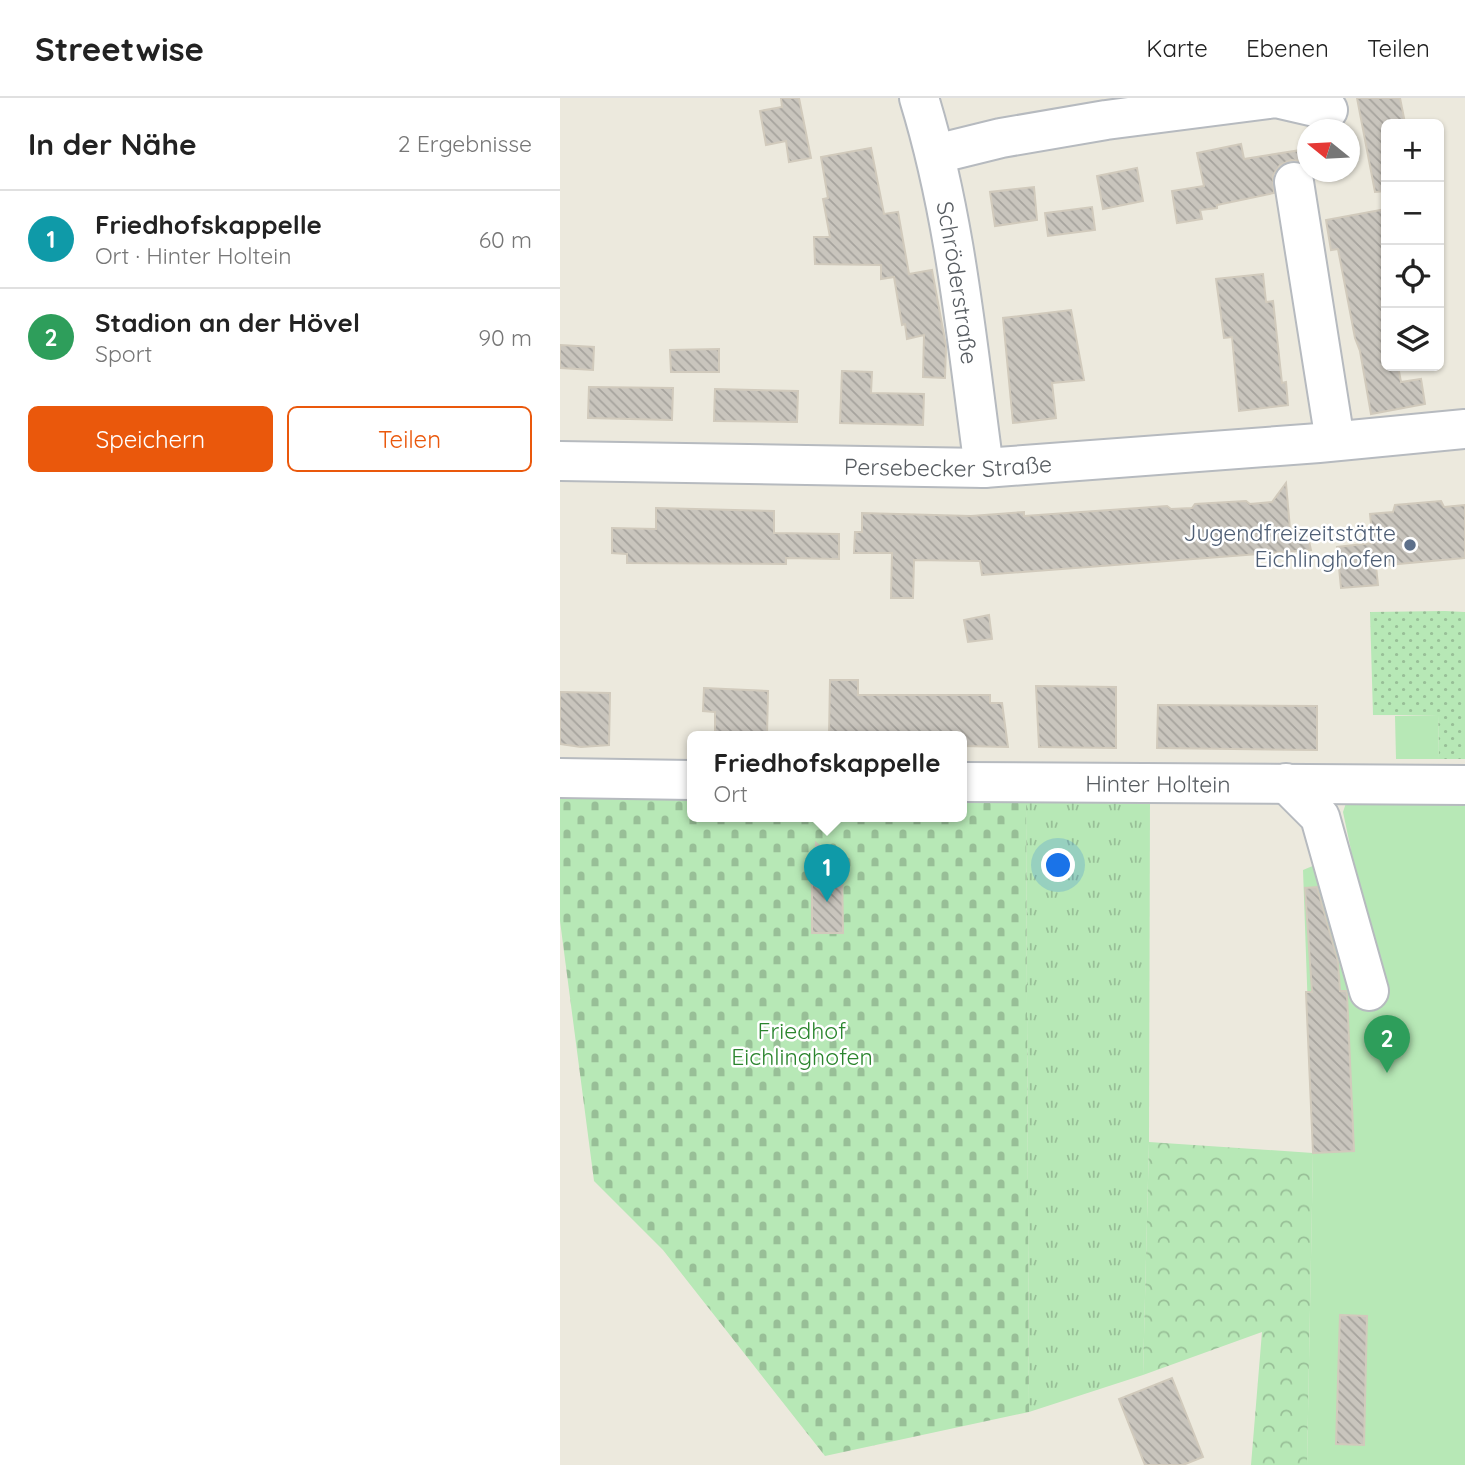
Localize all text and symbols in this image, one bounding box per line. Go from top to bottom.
text: Streetwise [35,28,204,69]
text: Karte [1146,33,1208,63]
text: Ebenen [1246,33,1329,63]
text: Teilen [1367,33,1430,63]
north arrow [1297,119,1360,182]
map controls [1381,119,1444,371]
button: + [1381,119,1444,182]
text: In der Nähe [28,125,197,163]
text: 2 Ergebnisse [398,129,532,158]
button: − [1381,182,1444,245]
street label: Schröderstraße [931,199,985,366]
text: Friedhofskappelle [95,208,322,241]
text: 1 [47,225,55,254]
text: 60 m [479,225,532,254]
text: Ort · Hinter Holtein [95,241,291,270]
button: locate [1381,245,1444,308]
text: Stadion an der Hövel [95,306,360,339]
button: layers [1381,308,1444,371]
text: 2 [44,323,58,352]
text: 90 m [478,323,532,352]
text: Sport [95,339,152,368]
button: Speichern [28,406,273,472]
button: Teilen [287,406,532,472]
street label: Persebecker Straße [844,448,1053,483]
place label: Jugendfreizeitstätte Eichlinghofen [1183,518,1396,573]
marker: Jugendfreizeitstätte Eichlinghofen [1402,537,1418,553]
popup [687,731,967,822]
text: Friedhofskappelle [714,746,940,779]
street label: Hinter Holtein [1085,768,1231,798]
text: Ort [714,779,748,808]
pin: 1 [804,844,850,902]
your location [1041,848,1075,882]
pin: 2 [1364,1015,1410,1073]
park label: Friedhof Eichlinghofen [731,1016,873,1071]

